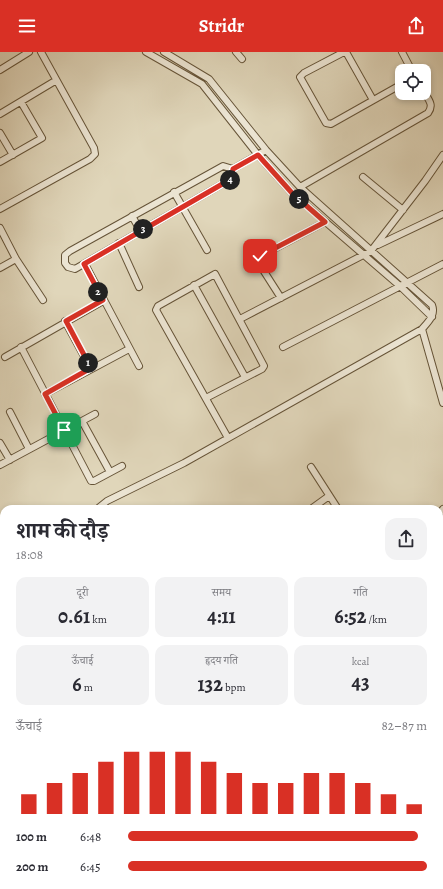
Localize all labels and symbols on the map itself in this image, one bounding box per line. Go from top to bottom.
pin: 4 [220,170,240,190]
pin: 5 [289,189,309,209]
pin: 3 [133,219,153,239]
pin [243,239,277,273]
pin: 2 [88,282,108,302]
pin: 1 [78,353,98,373]
pin [47,413,81,447]

